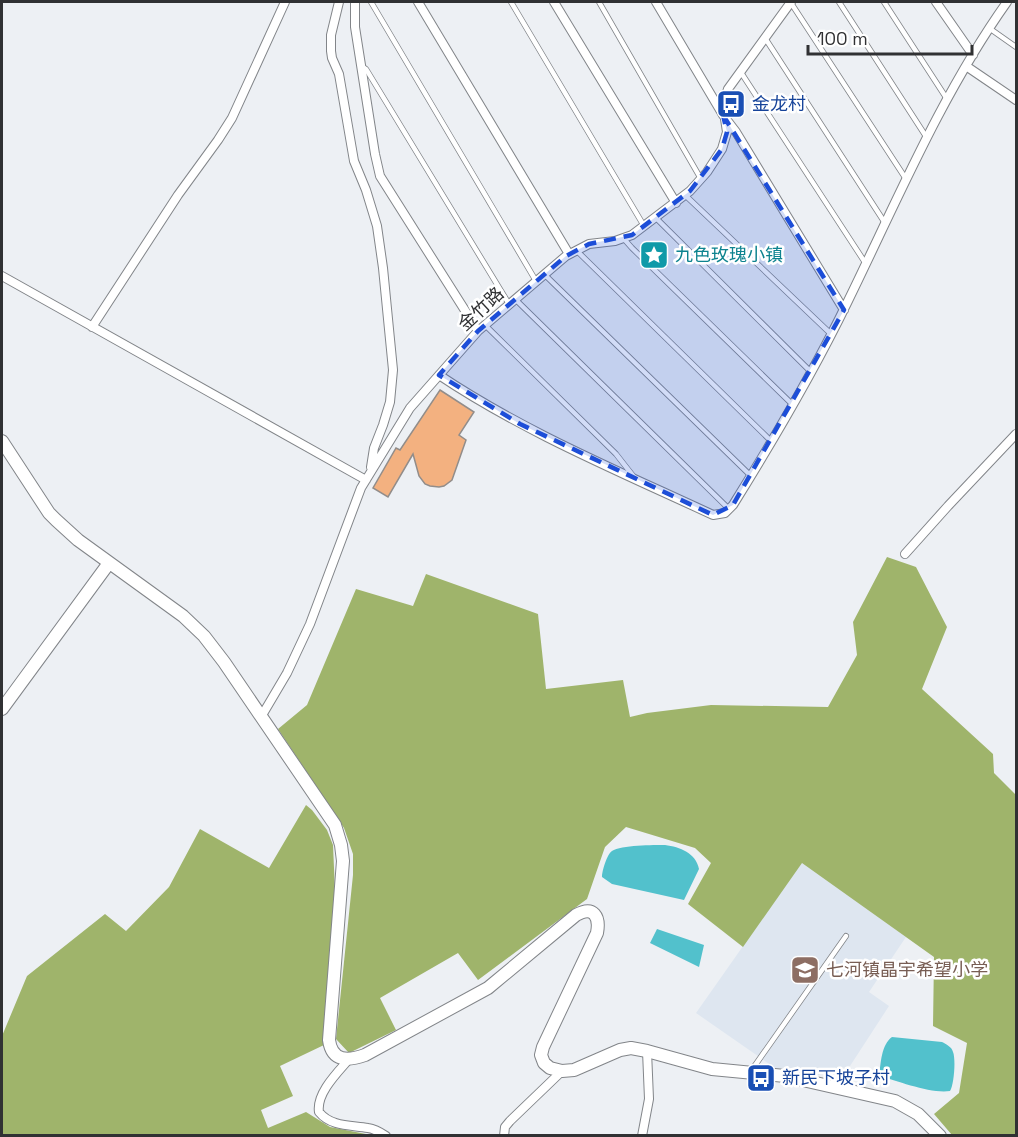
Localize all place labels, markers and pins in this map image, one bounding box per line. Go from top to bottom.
bus stop icon: 金龙村 [715,88,747,120]
place label: 金龙村 [752,92,806,115]
place icon: 九色玫瑰小镇 [638,239,670,271]
place label: 九色玫瑰小镇 [675,243,783,266]
school or university icon: 七河镇晶宇希望小学 [789,954,821,986]
place label: 七河镇晶宇希望小学 [826,958,988,981]
bus stop icon: 新民下坡子村 [745,1062,777,1094]
place label: 新民下坡子村 [782,1066,890,1089]

